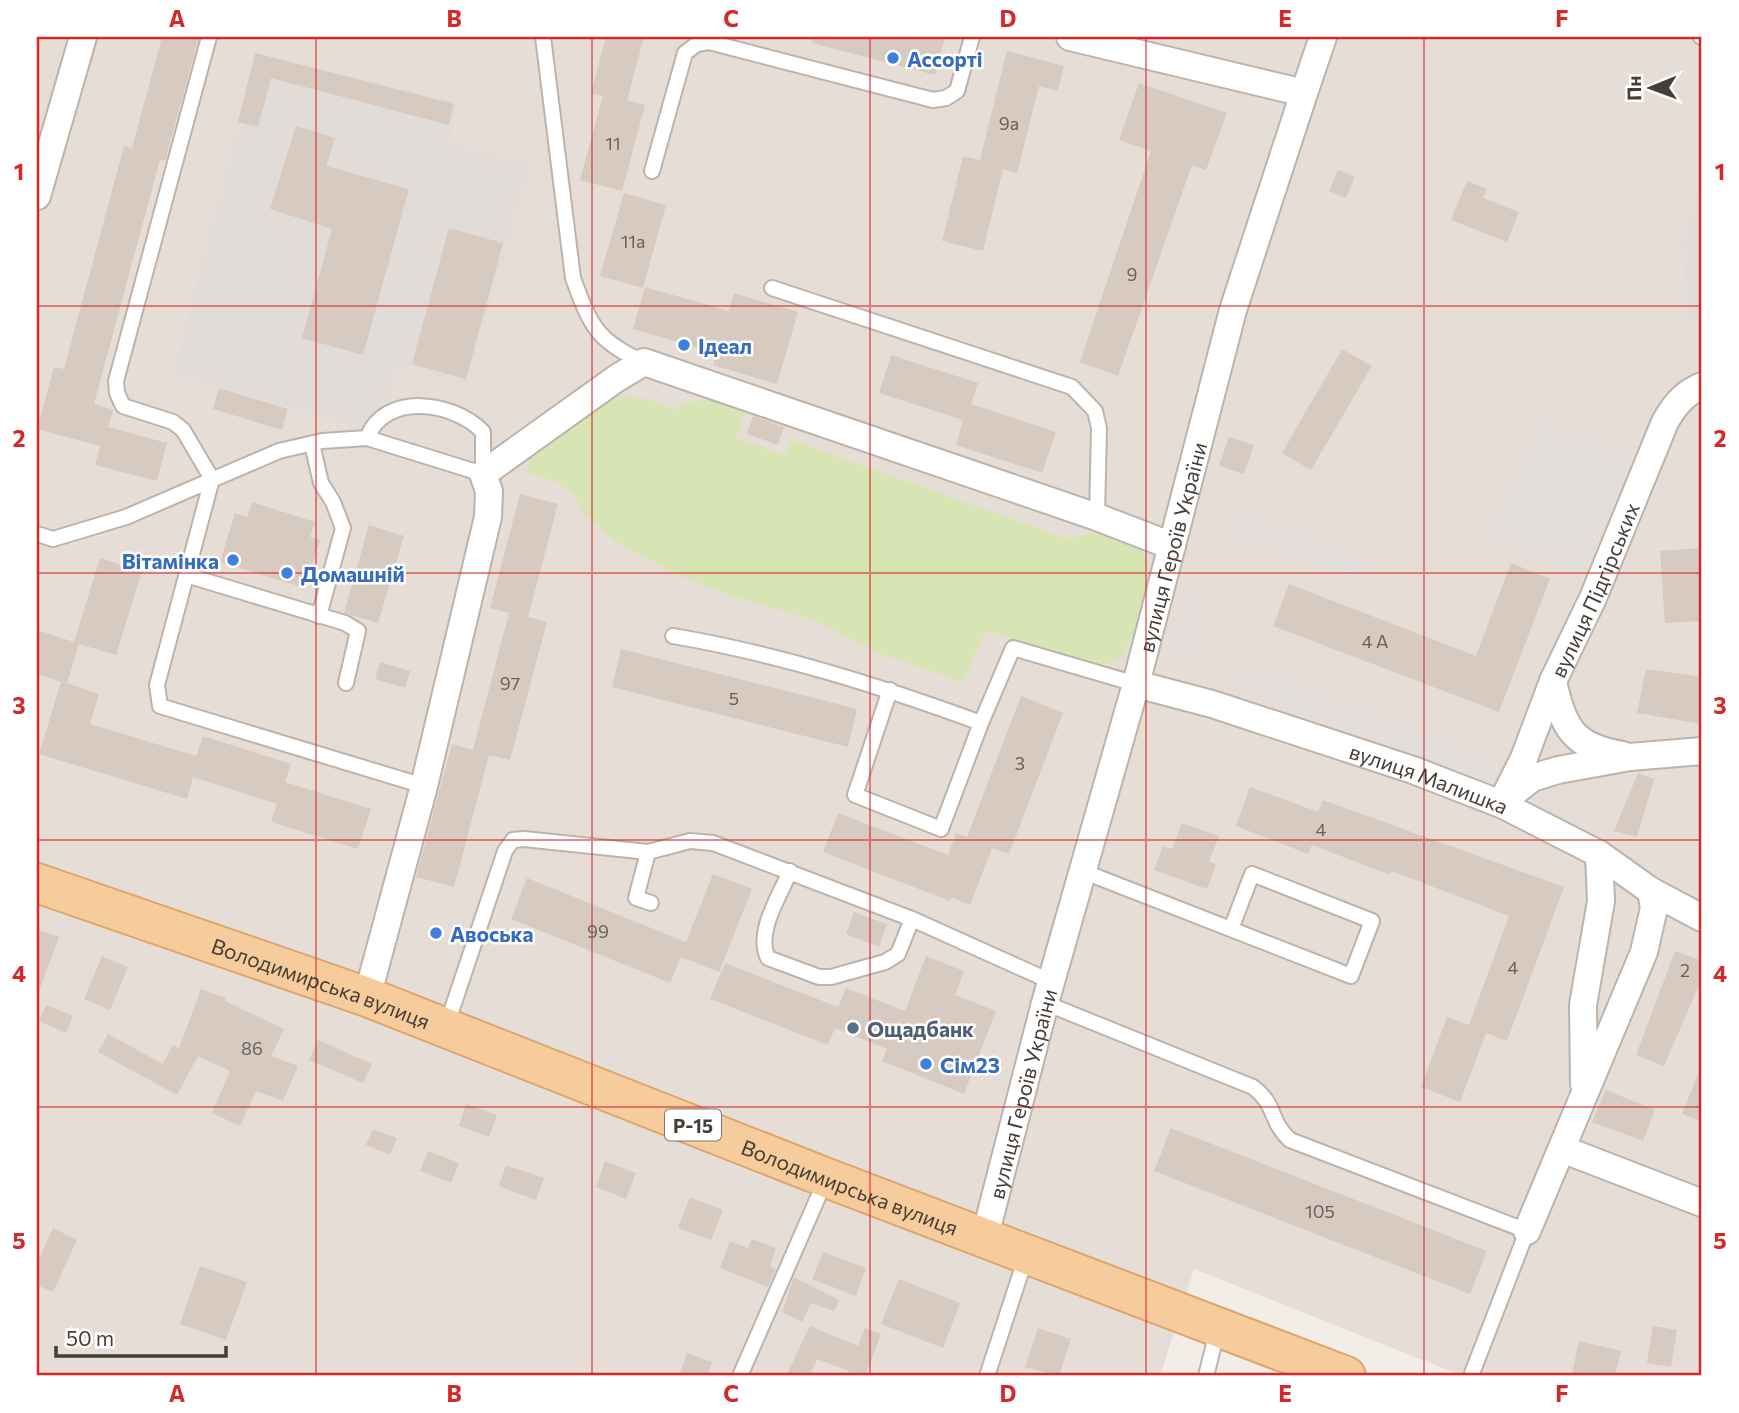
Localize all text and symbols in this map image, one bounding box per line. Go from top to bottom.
text: A [169,4,186,32]
text: B [446,4,462,32]
text: C [723,4,739,32]
text: D [1000,4,1017,32]
text: E [1278,4,1292,32]
text: F [1555,4,1569,32]
place label: Ассорті [907,46,983,71]
marker: Ассорті [885,50,901,66]
north arrow [1616,52,1686,122]
text: Пн [1622,76,1645,101]
house number: 9а [999,112,1019,134]
house number: 11 [605,132,621,154]
text: 1 [14,157,24,185]
text: 1 [1715,157,1725,185]
house number: 11а [621,230,645,252]
house number: 9 [1127,263,1137,285]
place label: Ідеал [698,333,752,358]
marker: Ідеал [676,337,692,353]
text: 2 [12,424,26,452]
text: 2 [1713,424,1727,452]
street label: вулиця Героїв України [1132,439,1211,655]
street label: вулиця Підгірських [1544,498,1643,681]
place label: Вітамінка [122,548,219,573]
marker: Вітамінка [225,552,241,568]
place label: Домашній [301,561,405,586]
marker: Домашній [279,565,295,581]
house number: 4 А [1362,630,1388,652]
house number: 97 [500,672,520,694]
house number: 5 [729,687,739,709]
text: 3 [12,691,26,719]
text: 3 [1713,691,1727,719]
street label: вулиця Малишка [1347,738,1513,818]
house number: 3 [1015,752,1025,774]
house number: 4 [1316,818,1327,840]
house number: 99 [587,920,609,942]
place label: Авоська [450,921,534,946]
marker: Авоська [428,925,444,941]
street label: Володимирська вулиця [209,932,434,1033]
house number: 4 [1508,956,1519,978]
text: 4 [12,959,26,987]
house number: 2 [1680,959,1690,981]
text: 4 [1713,959,1727,987]
street label: вулиця Героїв України [983,986,1061,1201]
place label: Ощадбанк [867,1016,974,1041]
marker: Ощадбанк [845,1020,861,1036]
house number: 86 [241,1037,263,1059]
place label: Сім23 [940,1052,1000,1077]
marker: Сім23 [918,1056,934,1072]
road number: Р-15 [665,1110,721,1140]
street label: Володимирська вулиця [738,1133,962,1239]
house number: 105 [1305,1200,1335,1222]
text: 5 [12,1226,26,1254]
text: 5 [1713,1226,1727,1254]
scale bar [56,1315,226,1359]
text: 50 m [66,1325,114,1350]
text: A [169,1379,186,1407]
text: B [446,1379,462,1407]
text: C [723,1379,739,1407]
text: D [1000,1379,1017,1407]
text: E [1278,1379,1292,1407]
text: F [1555,1379,1569,1407]

